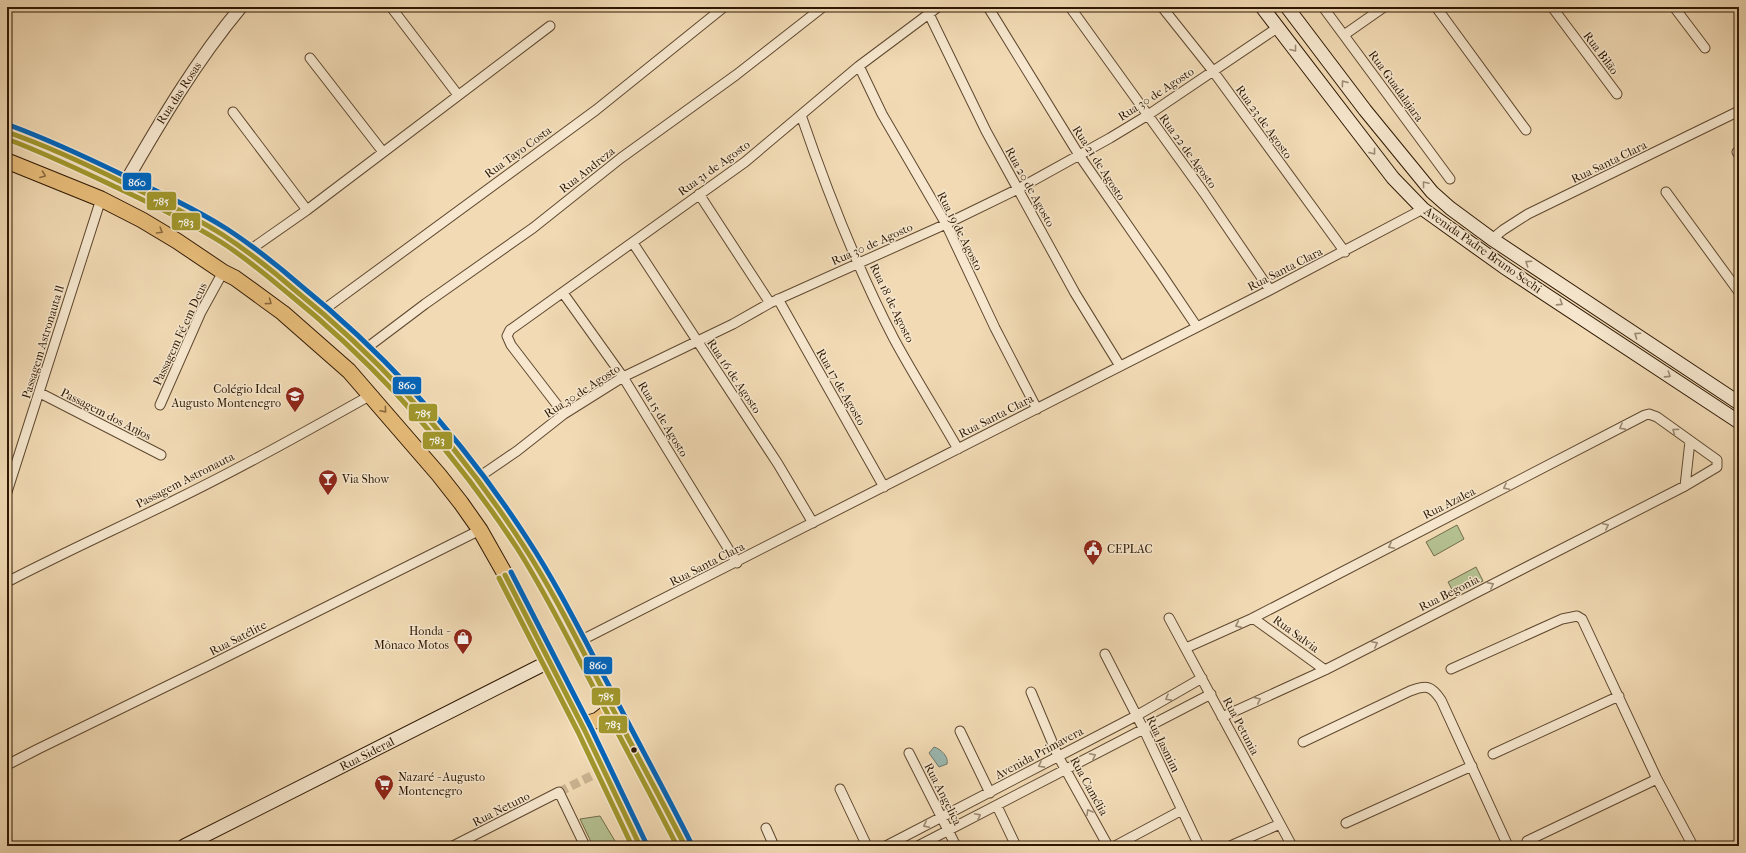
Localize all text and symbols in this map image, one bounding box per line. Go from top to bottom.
street label: Rua Bilão [1580,29,1622,77]
one-way arrow [1289,45,1296,52]
street label: Rua Guadalajara [1366,48,1427,125]
street label: Rua das Rosas [154,59,205,127]
street label: Rua 30 de Agosto [1115,64,1197,124]
one-way arrow [1342,80,1349,87]
street label: Rua 23 de Agosto [1233,83,1295,161]
street label: Rua 22 de Agosto [1156,111,1220,191]
street label: Rua Tayo Costa [482,123,554,181]
street label: Rua 21 de Agosto [1070,123,1128,203]
street label: Rua 31 de Agosto [675,137,753,199]
street label: Rua Santa Clara [1569,138,1649,186]
street label: Rua Andreza [556,144,618,196]
street label: Rua 20 de Agosto [1002,145,1058,229]
one-way arrow [1369,148,1376,155]
one-way arrow [40,171,47,179]
line badge: 860 [122,172,152,191]
text: 860 [128,176,146,189]
one-way arrow [1423,182,1430,189]
street label: Rua 19 de Agosto [934,189,986,273]
line badge: 785 [146,191,177,211]
text: 785 [152,195,169,208]
street label: Avenida Padre Bruno Sechi [1421,204,1545,296]
line badge: 783 [171,212,201,231]
text: 783 [177,216,194,229]
street label: Rua 30 de Agosto [829,220,915,268]
one-way arrow [156,227,163,234]
street label: Rua Santa Clara [1245,244,1325,294]
street label: Rua 18 de Agosto [867,261,917,345]
one-way arrow [1525,261,1532,268]
street label: Passagem Fé em Deus [150,280,210,388]
street label: Passagem Astronauta ll [19,283,67,400]
one-way arrow [265,298,272,305]
one-way arrow [1556,298,1563,306]
one-way arrow [1634,333,1641,340]
street label: Rua 16 de Agosto [704,336,764,416]
street label: Rua 17 de Agosto [813,346,869,428]
street label: Rua 30 de Agosto [541,361,623,421]
one-way arrow [1664,371,1671,378]
line badge: 860 [392,376,422,395]
text: 860 [398,379,416,392]
street label: Rua 15 de Agosto [635,379,691,459]
place label: Colégio Ideal Augusto Montenegro [170,382,282,410]
street label: Passagem dos Anjos [58,385,154,443]
school or university icon: Colégio Ideal Augusto Montenegro [284,385,306,413]
street label: Rua Santa Clara [956,391,1036,441]
line badge: 785 [408,403,438,422]
one-way arrow [380,405,387,413]
text: 785 [414,407,431,420]
one-way arrow [1619,422,1626,429]
one-way arrow [1673,429,1680,436]
line badge: 783 [422,431,453,450]
text: 783 [428,434,445,447]
street label: Passagem Astronauta [133,449,237,511]
bar icon: Via Show [317,468,339,496]
place label: Via Show [341,472,390,486]
one-way arrow [1503,482,1511,489]
street label: Rua Azalea [1421,484,1478,522]
one-way arrow [1602,523,1610,531]
public building icon: CEPLAC [1082,538,1104,566]
street label: Rua Santa Clara [667,539,747,589]
place label: CEPLAC [1107,542,1153,556]
one-way arrow [1388,542,1395,549]
street label: Rua Begonia [1417,572,1482,614]
one-way arrow [1486,582,1494,590]
street label: Rua Salvia [1270,613,1322,656]
street label: Rua Satélite [207,618,269,658]
one-way arrow [1234,620,1241,628]
place label: Honda - Mônaco Motos [374,624,451,652]
shop icon: Honda - Mônaco Motos [452,627,474,655]
one-way arrow [1371,642,1378,649]
line badge: 860 [583,656,613,675]
text: 860 [589,659,607,672]
line badge: 785 [591,687,621,706]
text: 785 [597,690,614,703]
one-way arrow [1165,693,1173,700]
street label: Rua Petunia [1220,695,1262,758]
one-way arrow [1254,697,1261,705]
street label: Rua Jasmim [1143,713,1183,775]
line badge: 783 [598,715,628,734]
text: 783 [604,718,621,731]
street label: Avenida Primavera [992,724,1086,783]
street label: Rua Sideral [337,734,397,774]
unlabelled marker [629,745,639,755]
one-way arrow [1089,753,1096,760]
street label: Rua Camélia [1067,754,1111,818]
street label: Rua Angelica [921,760,965,828]
one-way arrow [1038,761,1046,768]
place label: Nazaré - Augusto Montenegro [398,770,485,798]
supermarket icon: Nazaré - Augusto Montenegro [373,773,395,801]
street label: Rua Netuno [470,789,532,829]
one-way arrow [1087,809,1094,816]
one-way arrow [973,813,981,820]
one-way arrow [923,820,930,828]

